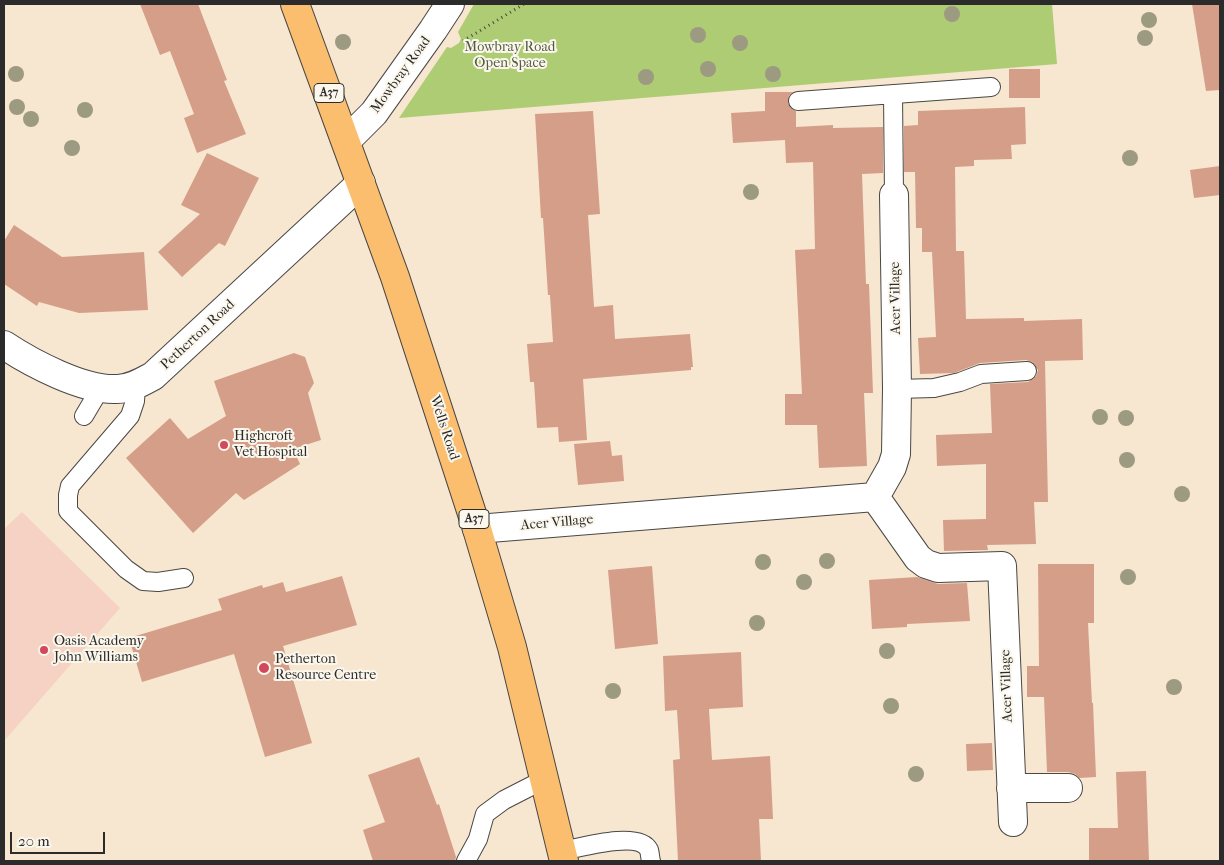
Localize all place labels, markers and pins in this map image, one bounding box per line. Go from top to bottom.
place label: Highcroft Vet Hospital [234,429,307,462]
marker: Highcroft Vet Hospital [218,439,230,451]
place label: Oasis Academy John Williams [54,634,144,666]
marker: Oasis Academy John Williams [38,644,50,656]
place label: Petherton Resource Centre [275,652,376,684]
marker: Petherton Resource Centre [257,661,271,675]

